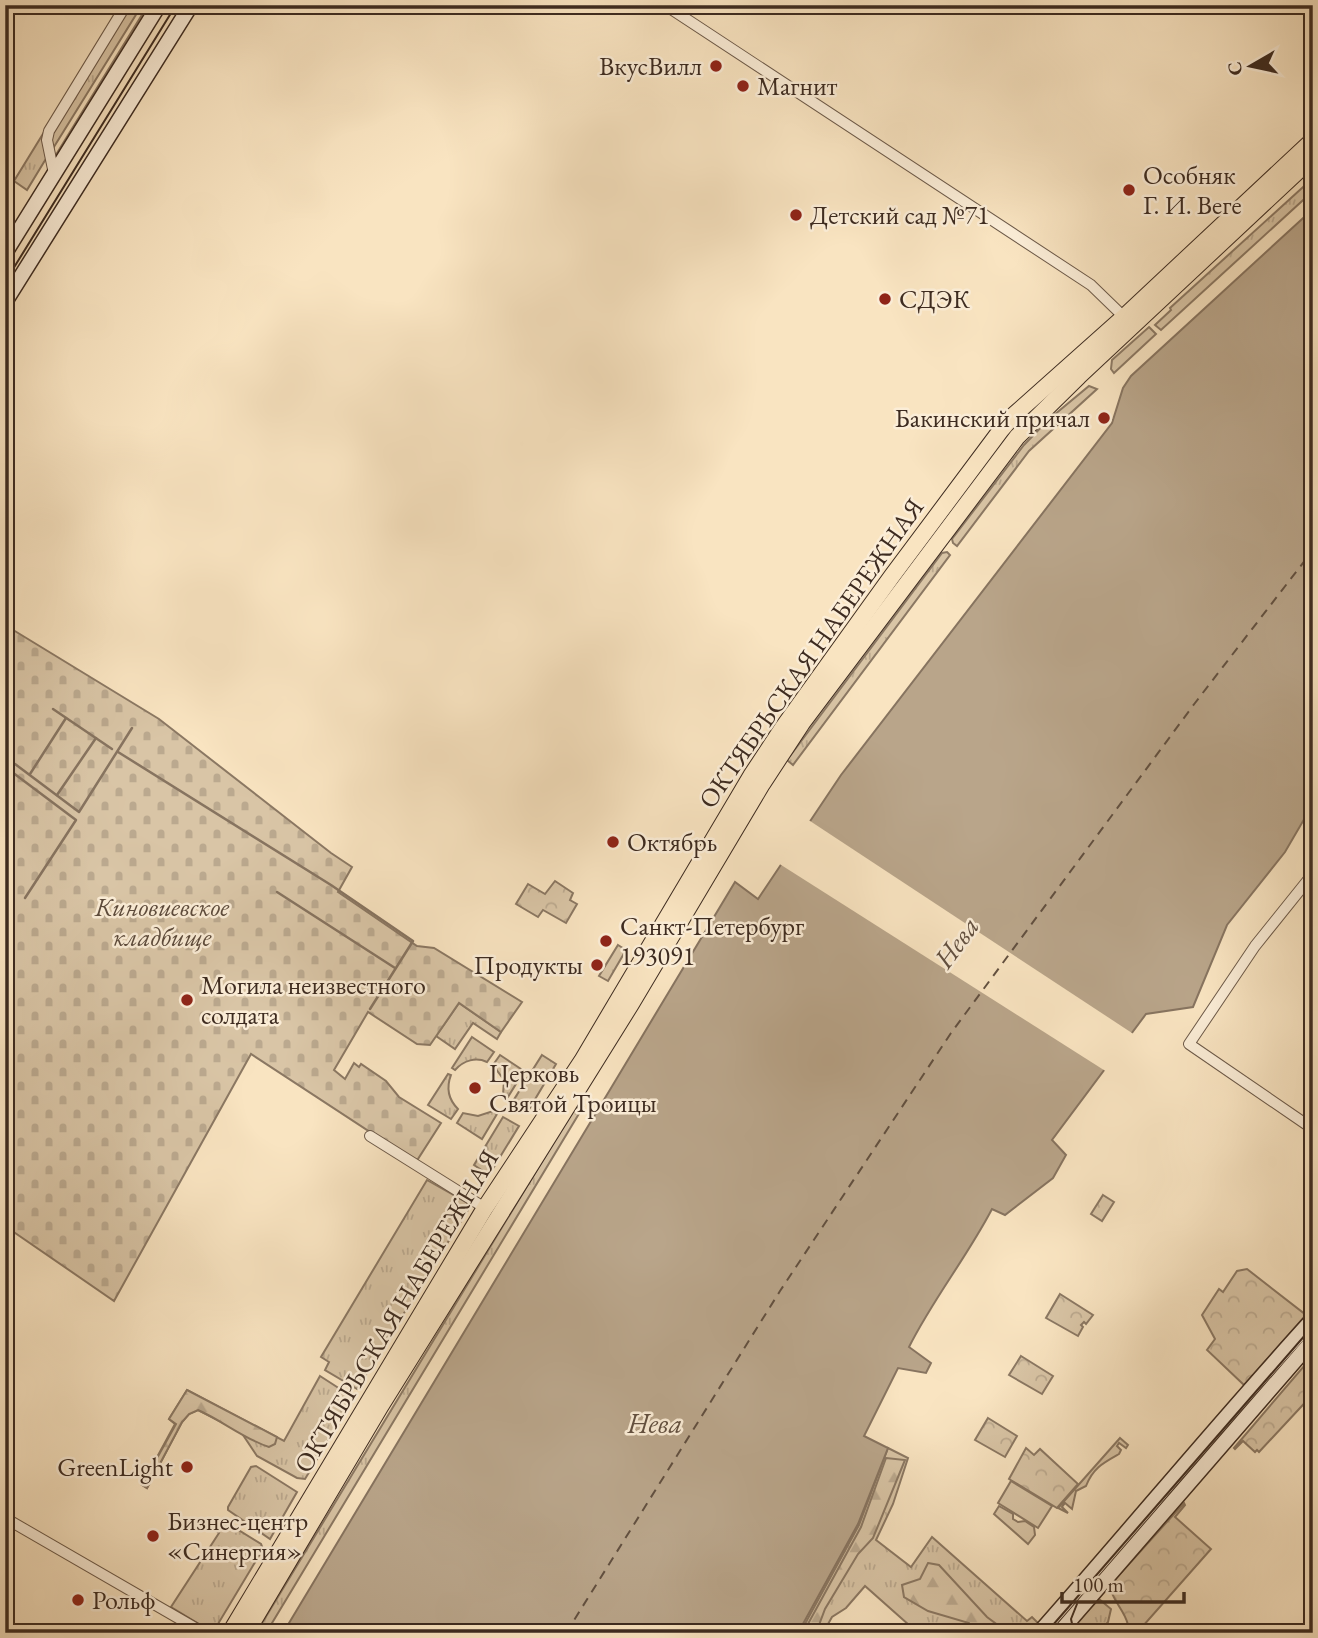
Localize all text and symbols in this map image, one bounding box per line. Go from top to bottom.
north arrow [1216,32,1286,102]
place label: ВкусВилл [599,49,702,83]
marker: ВкусВилл [708,58,724,74]
text: С [1221,60,1248,77]
place label: Магнит [757,69,838,103]
marker: Магнит [735,78,751,94]
place label: Особняк Г. И. Веге [1143,158,1242,222]
marker: Особняк Г. И. Веге [1121,182,1137,198]
place label: Детский сад №71 [810,198,990,232]
marker: Детский сад №71 [788,207,804,223]
place label: СДЭК [899,282,971,316]
marker: СДЭК [877,291,893,307]
place label: Бакинский причал [895,401,1090,435]
marker: Бакинский причал [1096,410,1112,426]
street label: ОКТЯБРЬСКАЯ НАБЕРЕЖНАЯ [691,491,931,815]
place label: Октябрь [627,825,717,859]
marker: Октябрь [605,834,621,850]
park label: Киновиевское кладбище [94,890,230,954]
place label: Санкт-Петербург 193091 [620,909,804,973]
water label: Нева [925,909,987,976]
marker: Санкт-Петербург 193091 [598,933,614,949]
place label: Продукты [474,948,583,982]
marker: Продукты [589,957,605,973]
place label: Могила неизвестного солдата [201,968,426,1032]
marker: Могила неизвестного солдата [179,992,195,1008]
place label: Церковь Святой Троицы [489,1056,657,1120]
marker: Церковь Святой Троицы [467,1080,483,1096]
street label: ОКТЯБРЬСКАЯ НАБЕРЕЖНАЯ [286,1143,506,1479]
water label: Нева [626,1405,683,1441]
place label: GreenLight [57,1450,173,1484]
marker: GreenLight [179,1459,195,1475]
place label: Бизнес-центр «Синергия» [167,1504,308,1568]
marker: Бизнес-центр «Синергия» [145,1528,161,1544]
scale bar [1062,1561,1185,1605]
text: 100 m [1073,1571,1124,1598]
place label: Рольф [92,1583,156,1617]
marker: Рольф [70,1592,86,1608]

